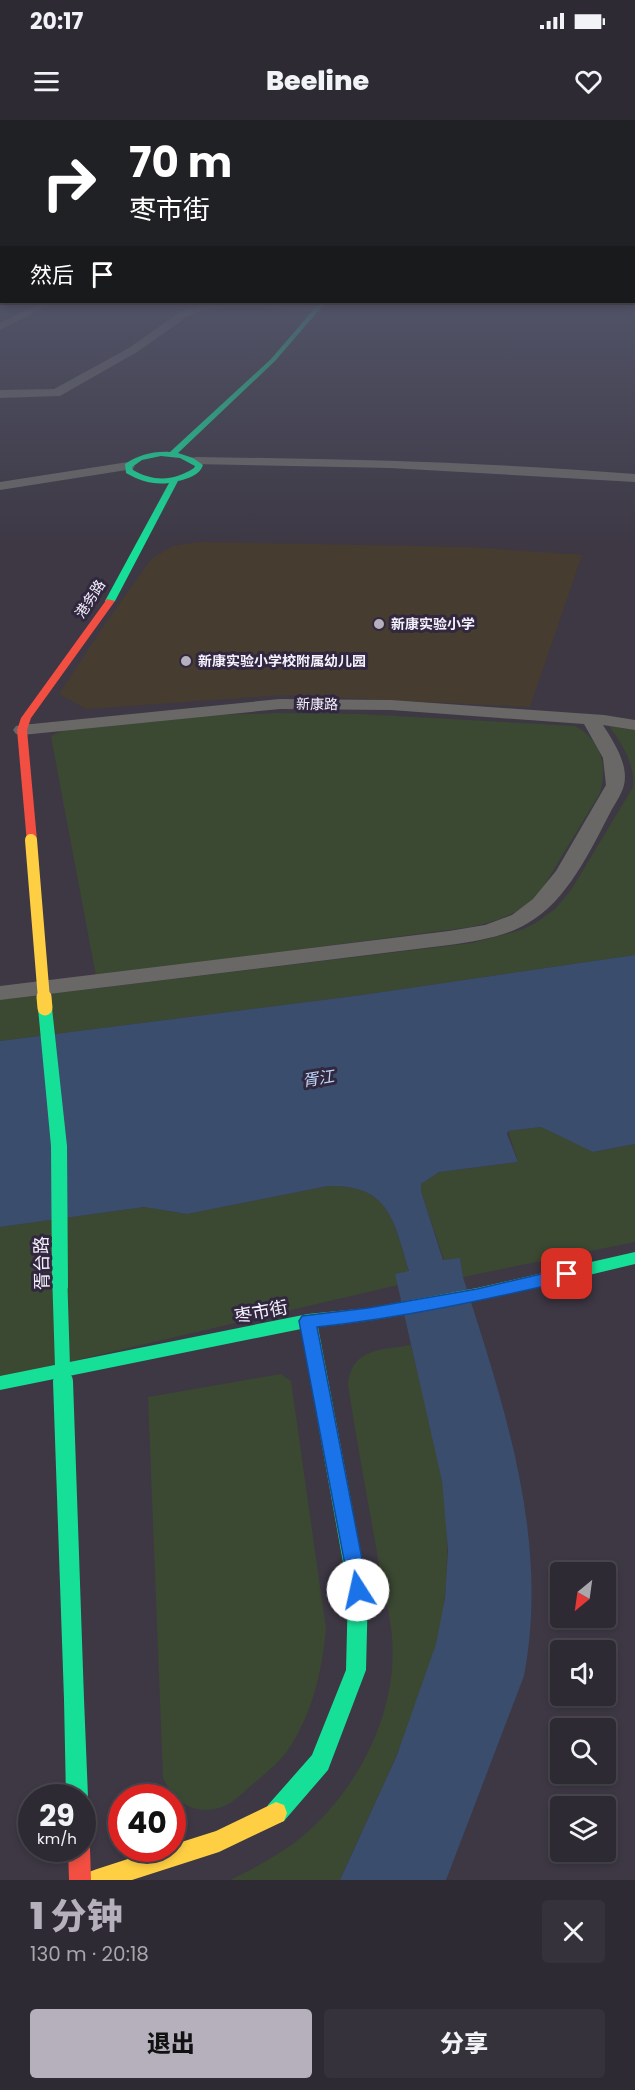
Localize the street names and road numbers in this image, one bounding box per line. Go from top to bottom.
street label: 港务路 [70,576,110,622]
street label: 新康路 [296,694,338,714]
street label: 胥台路 [29,1236,54,1290]
street label: 枣市街 [232,1294,290,1329]

